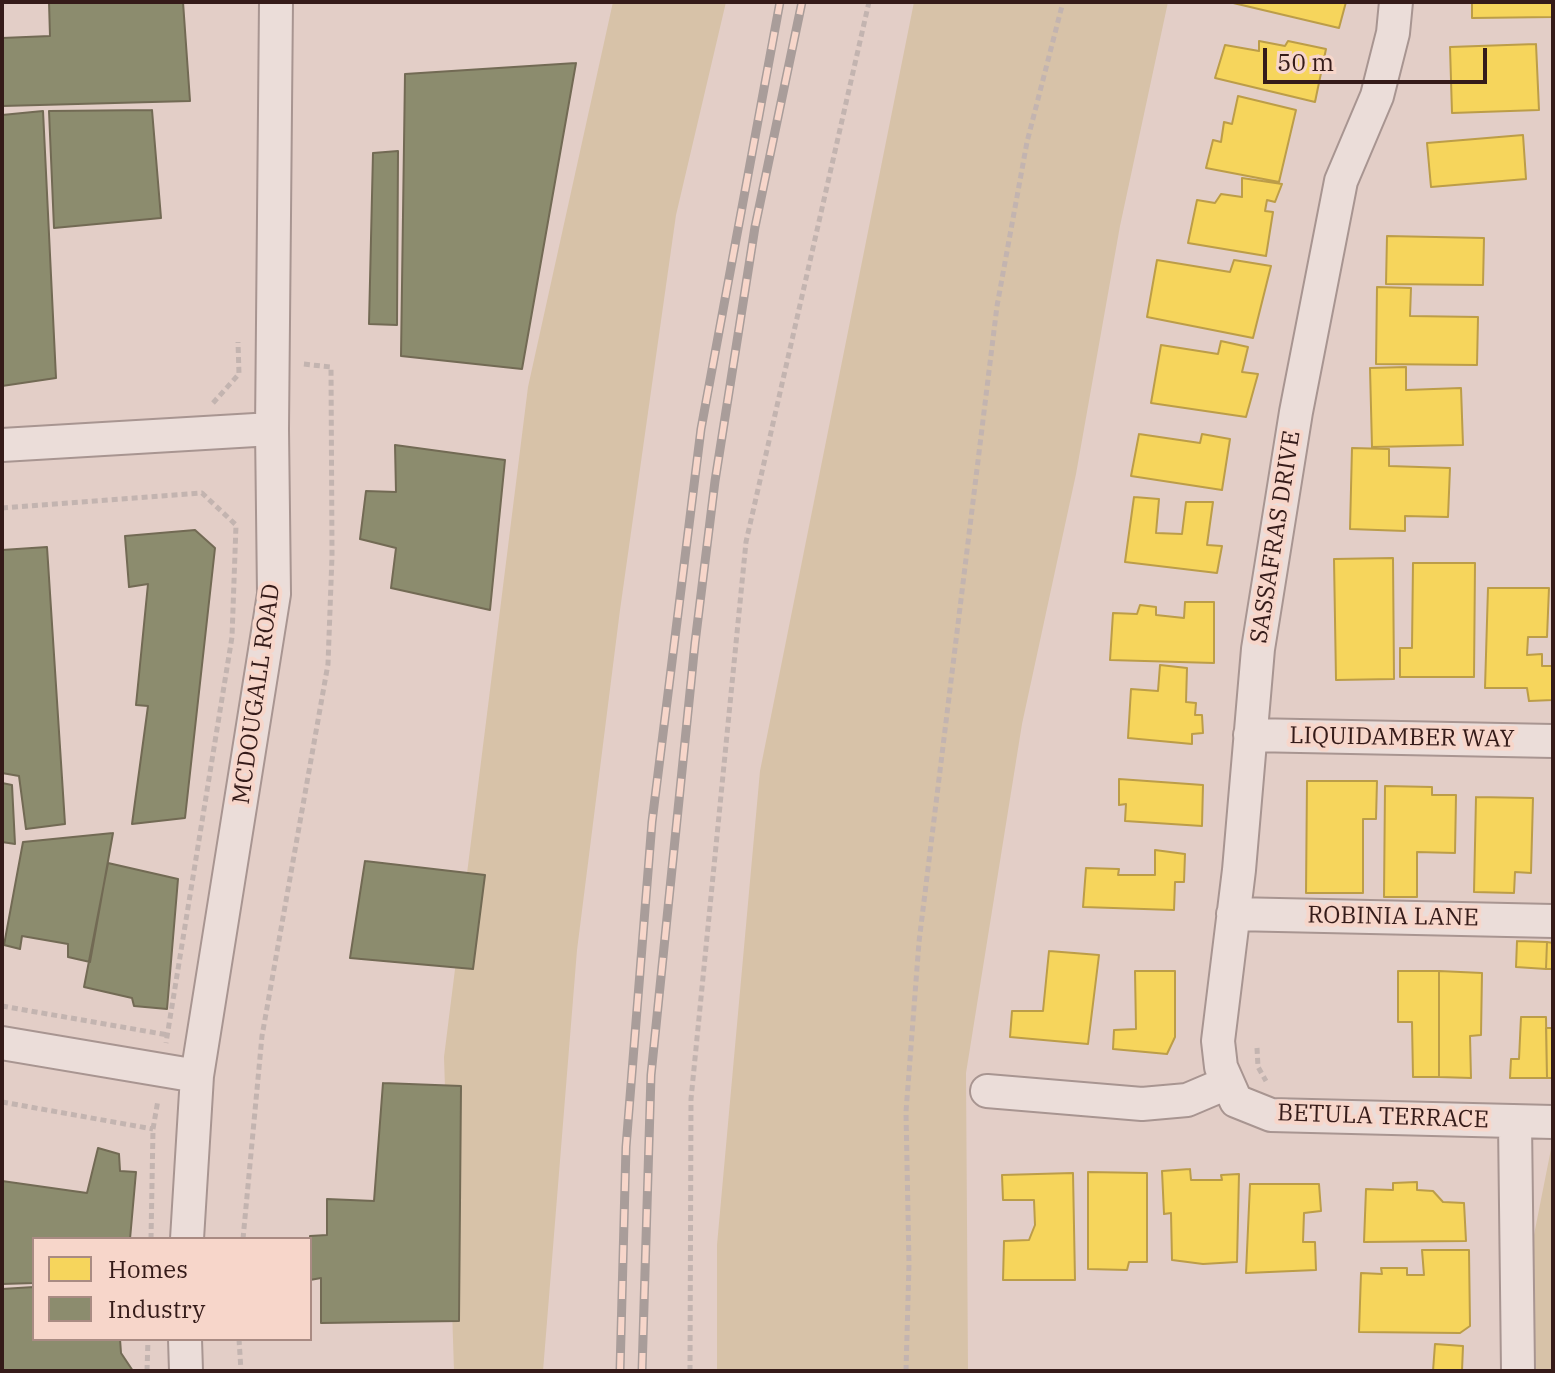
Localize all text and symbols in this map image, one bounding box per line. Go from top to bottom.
scale bar [1267,32,1491,82]
text: 50 m [1277,46,1334,78]
street label: SASSAFRAS DRIVE [1245,429,1307,645]
street label: MCDOUGALL ROAD [227,582,287,806]
street label: LIQUIDAMBER WAY [1289,722,1515,754]
street label: ROBINIA LANE [1307,901,1479,933]
street label: BETULA TERRACE [1277,1099,1489,1135]
legend [32,1237,312,1341]
text: Homes [108,1253,188,1285]
text: Industry [108,1293,205,1325]

